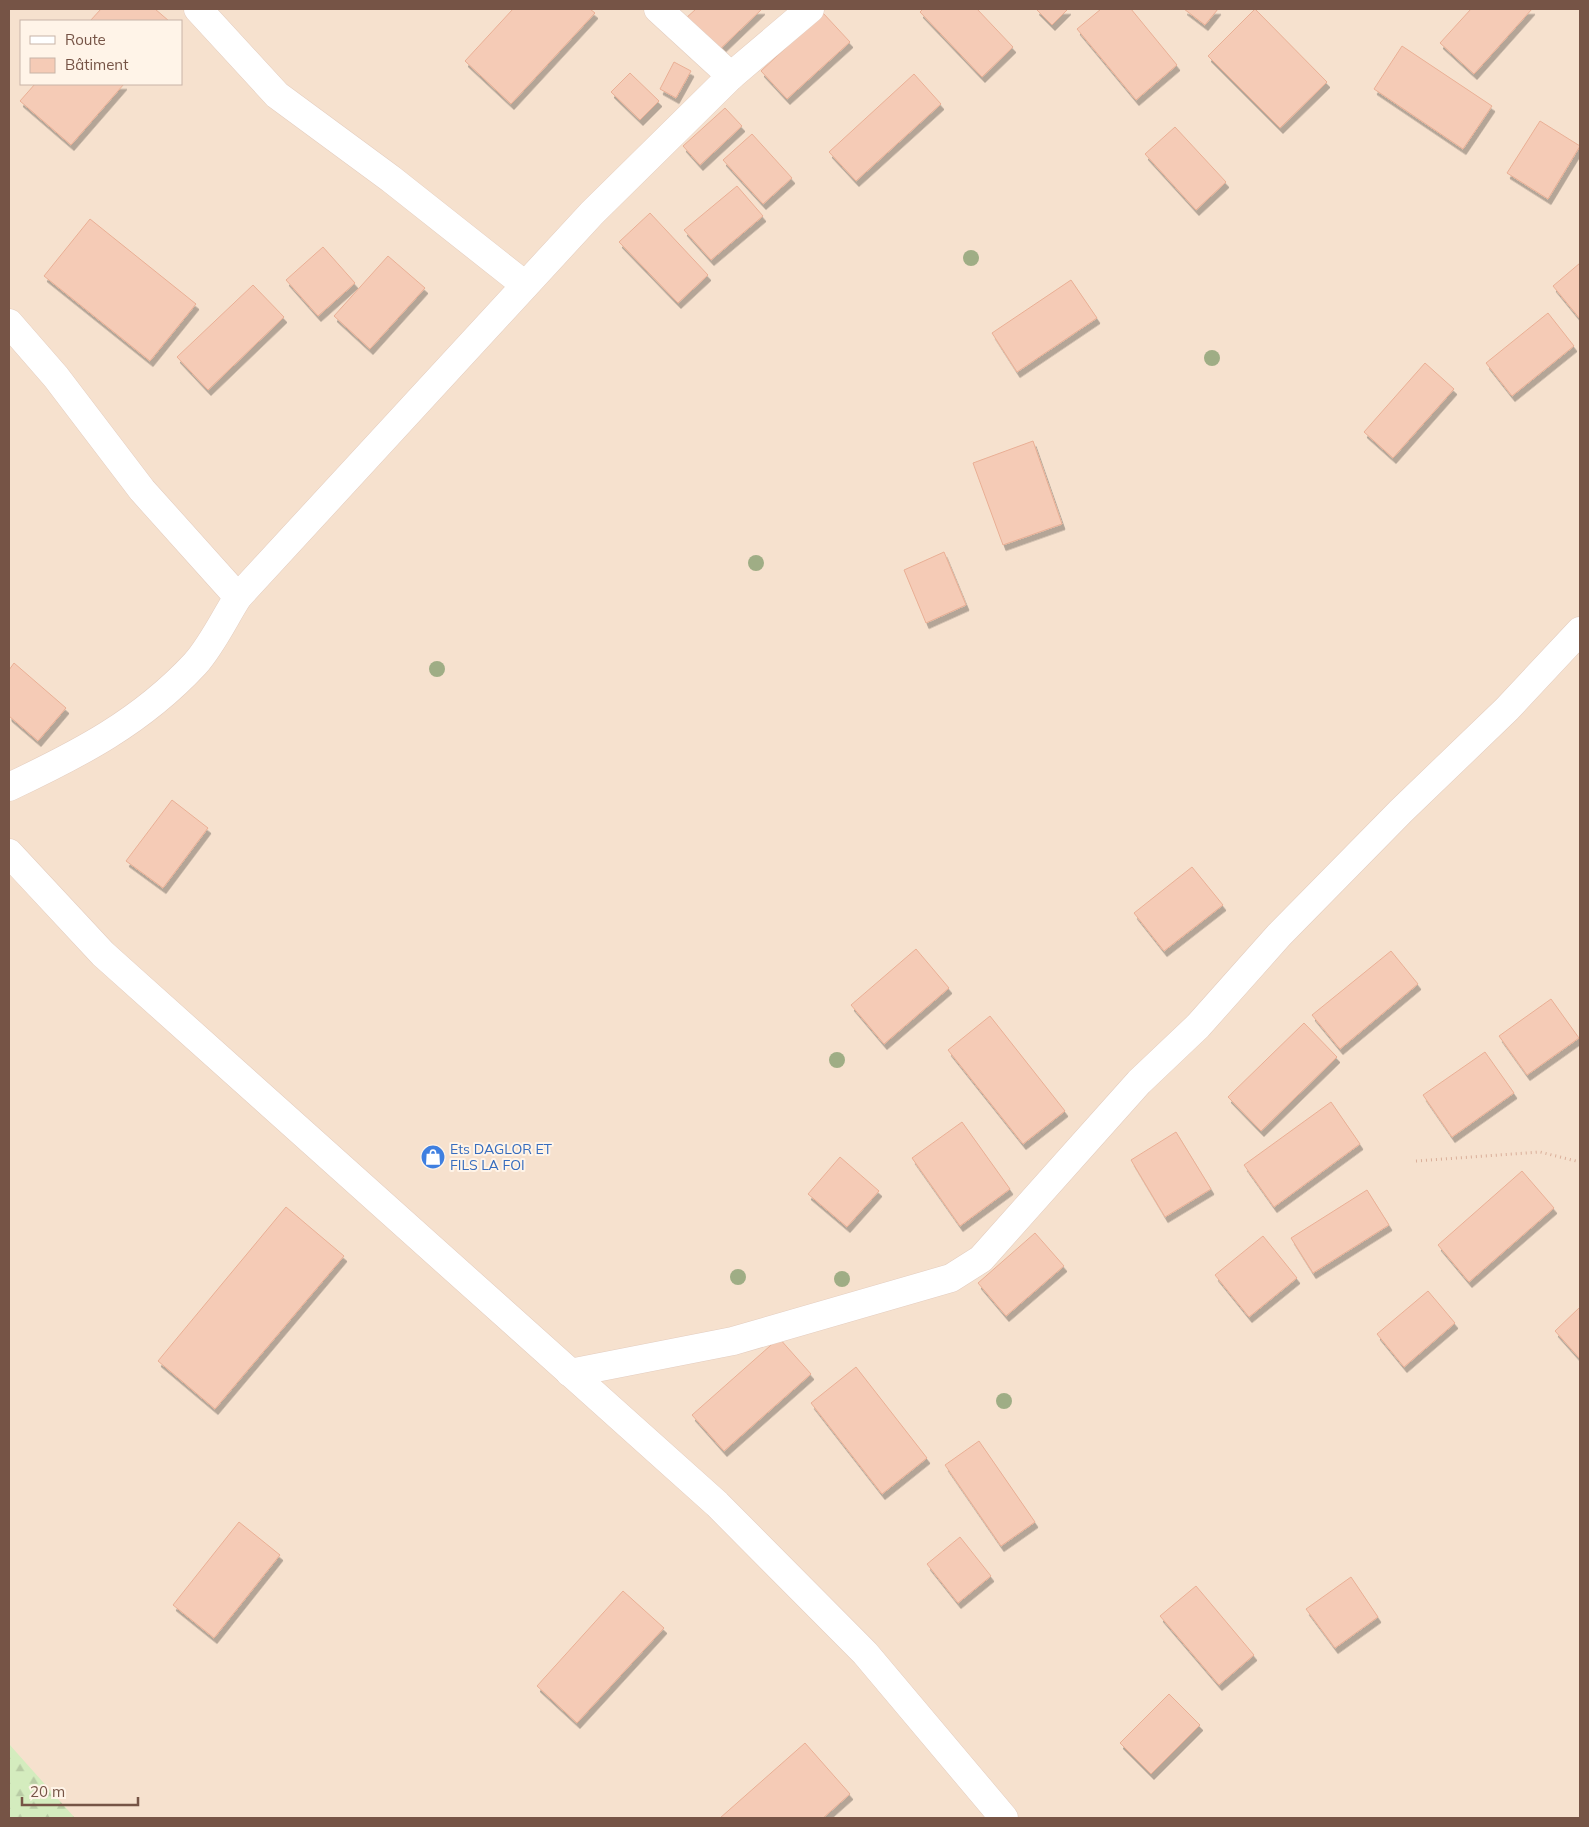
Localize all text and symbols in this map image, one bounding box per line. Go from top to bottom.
legend [20,20,182,85]
text: Route [65,30,106,49]
text: Bâtiment [65,55,128,74]
place label: Ets DAGLOR ET FILS LA FOI [450,1140,553,1174]
shop icon: Ets DAGLOR ET FILS LA FOI [420,1144,446,1170]
scale bar [22,1774,139,1806]
text: 20 m [30,1782,65,1801]

